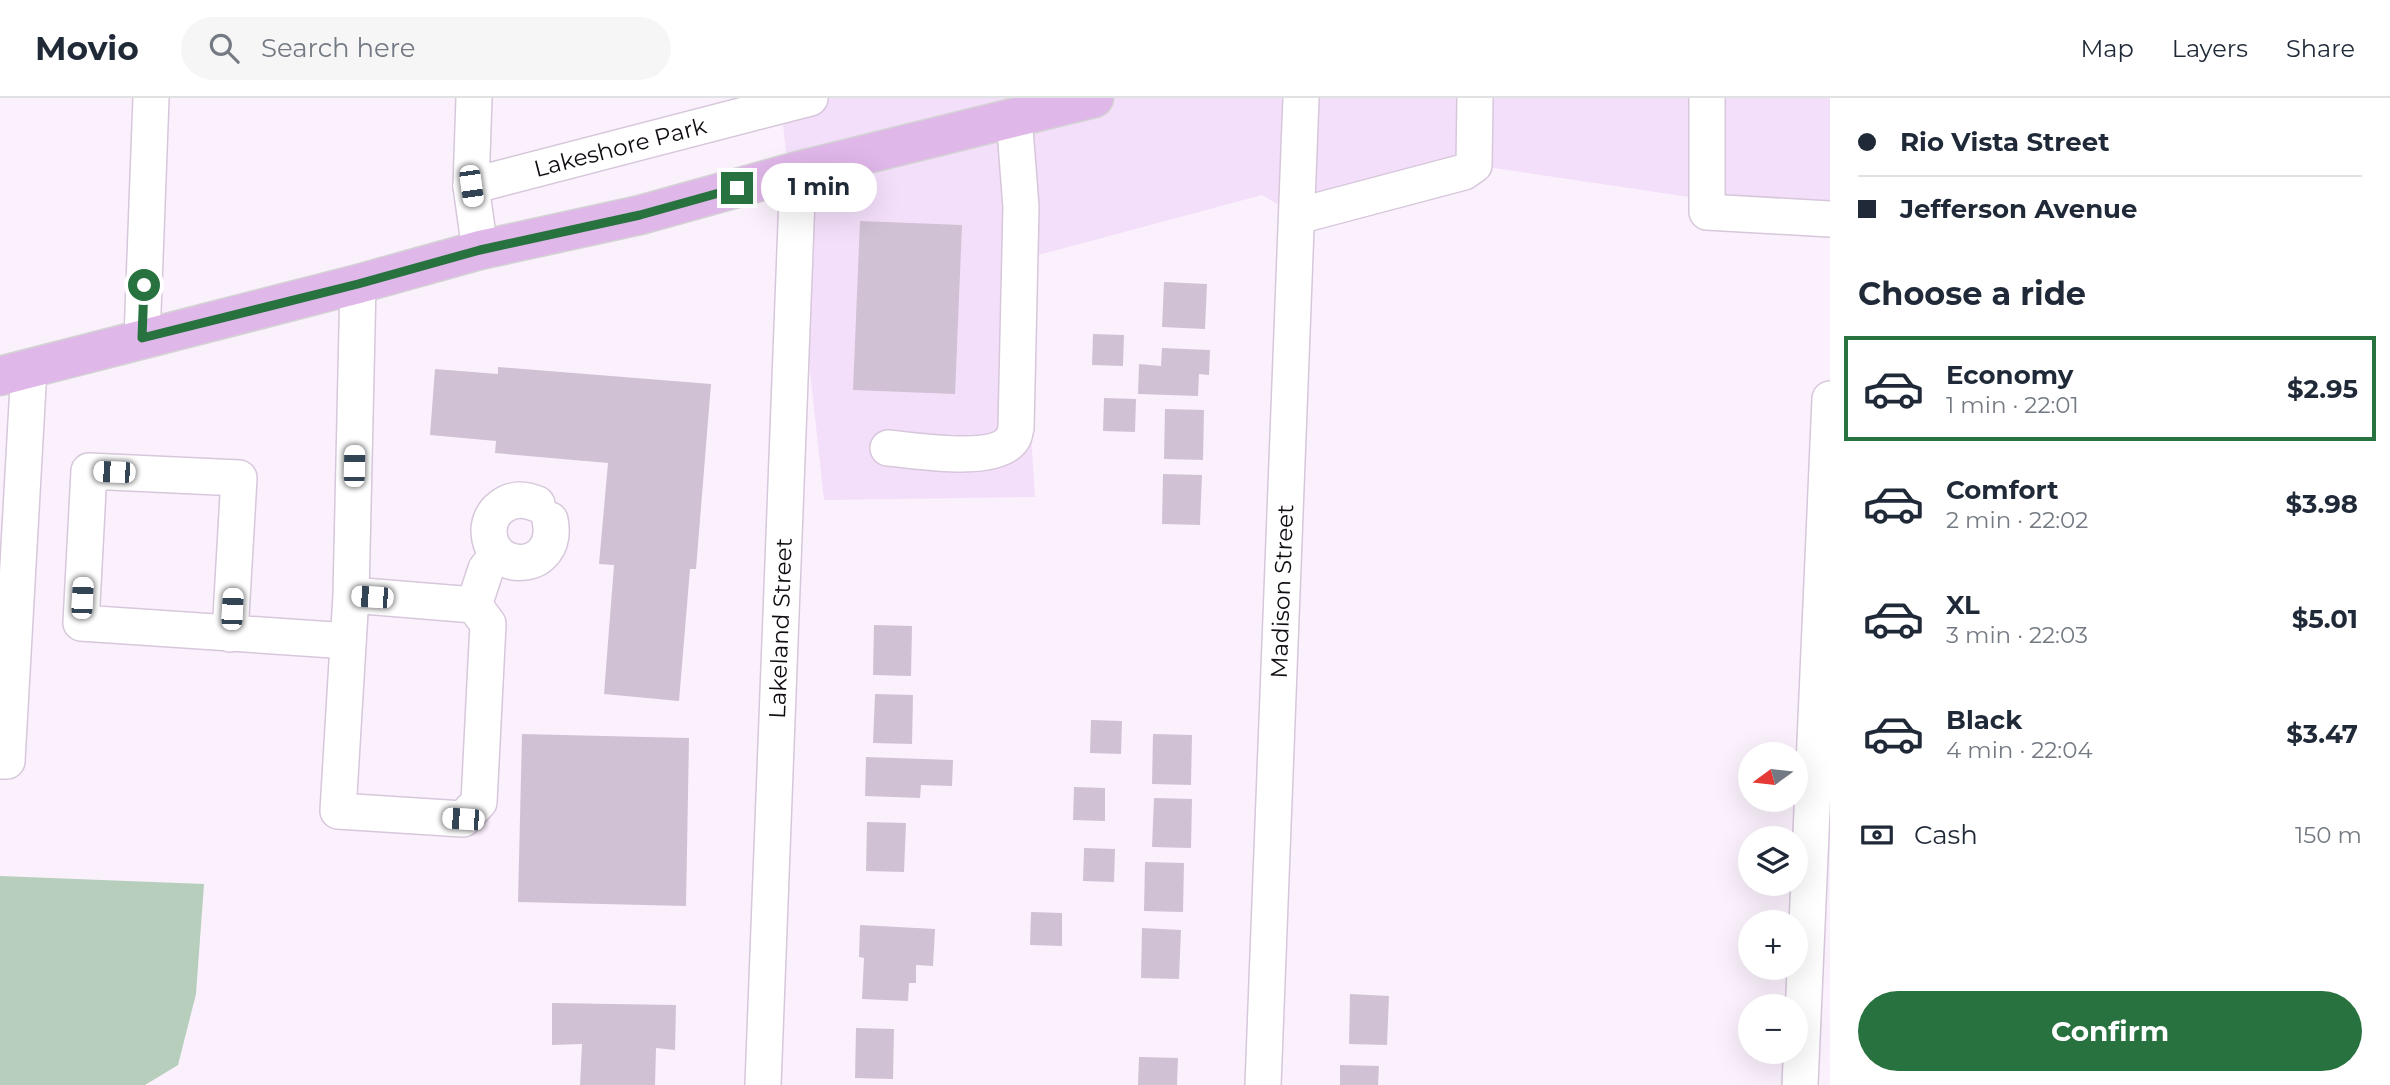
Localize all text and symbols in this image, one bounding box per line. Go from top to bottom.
search box [181,17,671,80]
text: Movio [35,28,139,68]
icon: search [205,29,243,67]
text: Search here [261,32,416,64]
text: Map [2080,34,2134,63]
text: Layers [2172,34,2248,63]
text: Share [2286,34,2355,63]
street label: Lakeshore Park [531,111,709,183]
text: Rio Vista Street [1900,126,2109,158]
car [458,164,485,208]
callout: 1 min [762,164,877,212]
route end [721,172,753,204]
text: 1 min [788,173,850,201]
text: Jefferson Avenue [1900,193,2137,225]
route start [128,269,160,301]
text: Choose a ride [1858,274,2086,313]
icon: car [1862,357,1925,420]
text: Economy [1946,359,2073,391]
text: $2.95 [2287,373,2358,405]
text: 1 min · 22:01 [1946,391,2079,419]
car [344,445,365,487]
car [93,461,136,483]
icon: car [1862,472,1925,535]
text: Comfort [1946,474,2058,506]
text: $3.98 [2286,488,2358,520]
street label: Madison Street [1265,504,1299,679]
text: 2 min · 22:02 [1946,506,2088,534]
street label: Lakeland Street [763,537,798,719]
car [71,576,94,620]
car [351,585,394,609]
car [221,587,244,631]
icon: car [1862,587,1925,650]
text: XL [1946,589,1980,621]
text: $5.01 [2292,603,2358,635]
text: 3 min · 22:03 [1946,621,2088,649]
icon: car [1862,702,1925,765]
text: Black [1946,704,2022,736]
text: $3.47 [2286,718,2358,750]
text: 4 min · 22:04 [1946,736,2093,764]
north arrow [1738,742,1808,812]
map controls [1738,742,1808,1064]
car [442,807,485,831]
icon: cash [1858,816,1896,854]
text: Cash [1914,819,1978,851]
text: 150 m [2295,821,2362,849]
button: layers [1738,826,1808,896]
button: + [1738,910,1808,980]
button: Confirm [1858,991,2362,1071]
button: − [1738,994,1808,1064]

